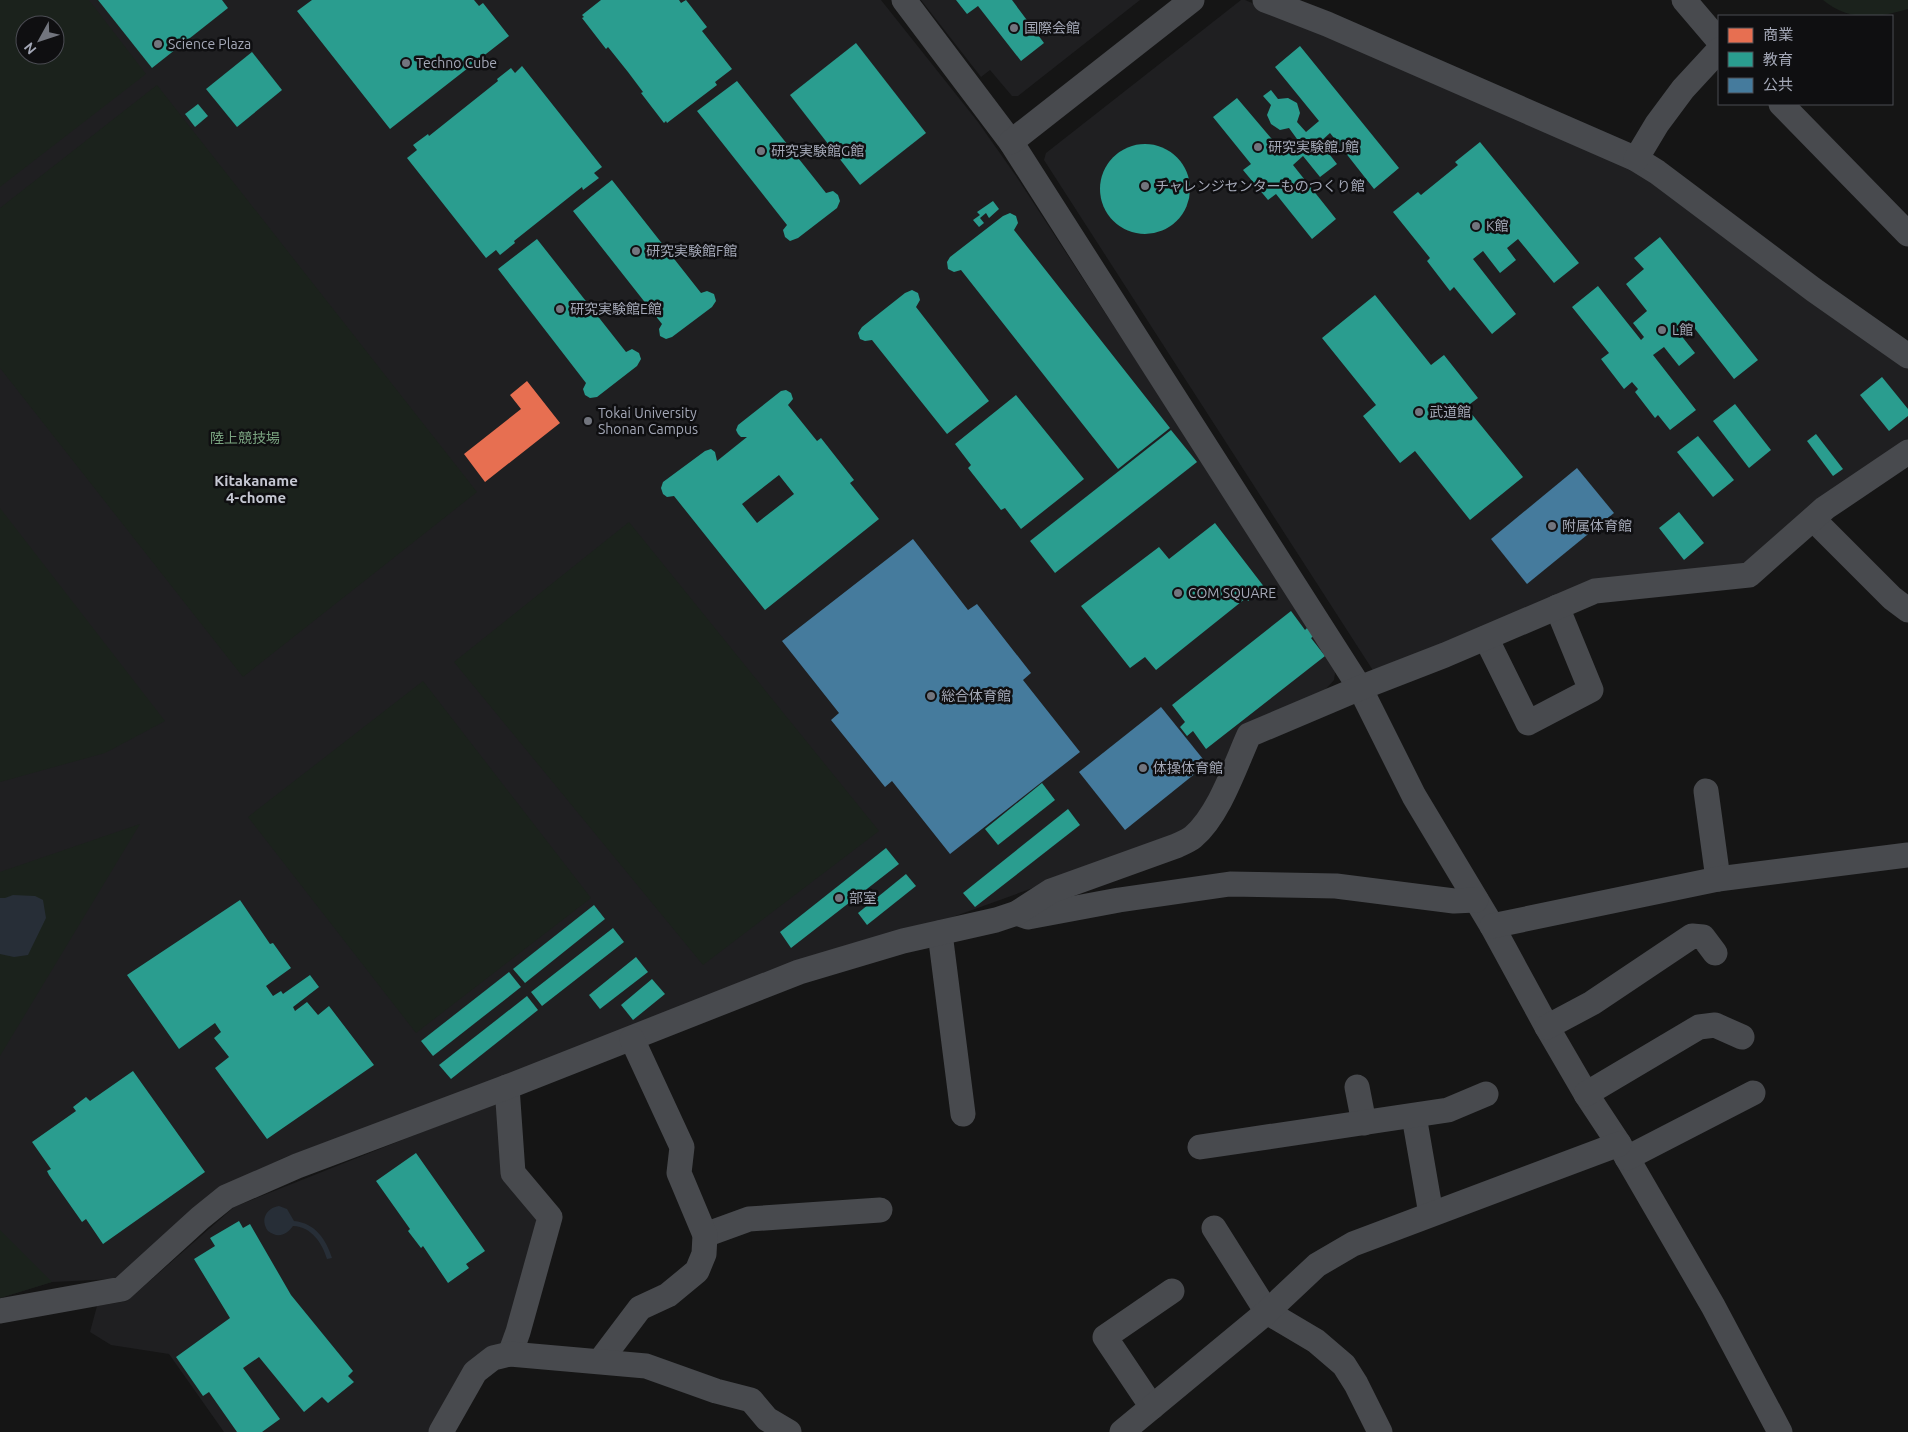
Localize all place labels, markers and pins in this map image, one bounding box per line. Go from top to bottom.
place label: 国際会館 [1024,20,1080,36]
marker: 国際会館 [1008,22,1020,34]
place label: Science Plaza [168,36,251,52]
marker: Science Plaza [152,38,164,50]
place label: Techno Cube [416,55,497,71]
marker: Techno Cube [400,57,412,69]
place label: 研究実験館J館 [1268,139,1359,155]
marker: 研究実験館J館 [1252,141,1264,153]
place label: 研究実験館G館 [771,143,864,159]
marker: 研究実験館G館 [755,145,767,157]
place label: チャレンジセンターものつくり館 [1155,178,1365,194]
marker: チャレンジセンターものつくり館 [1139,180,1151,192]
place label: K館 [1486,218,1509,234]
marker: K館 [1470,220,1482,232]
place label: 研究実験館F館 [646,243,737,259]
marker: 研究実験館F館 [630,245,642,257]
place label: 研究実験館E館 [570,301,662,317]
marker: 研究実験館E館 [554,303,566,315]
place label: L館 [1672,322,1693,338]
marker: L館 [1656,324,1668,336]
place label: 武道館 [1429,404,1471,420]
place label: Tokai University Shonan Campus [598,405,698,437]
marker: 武道館 [1413,406,1425,418]
marker: Tokai University Shonan Campus [582,415,594,427]
place label: 附属体育館 [1562,518,1632,534]
marker: 附属体育館 [1546,520,1558,532]
place label: COM SQUARE [1188,585,1276,601]
marker: COM SQUARE [1172,587,1184,599]
place label: 総合体育館 [941,688,1011,704]
marker: 総合体育館 [925,690,937,702]
place label: 体操体育館 [1153,760,1223,776]
marker: 体操体育館 [1137,762,1149,774]
place label: 部室 [849,890,877,906]
marker: 部室 [833,892,845,904]

